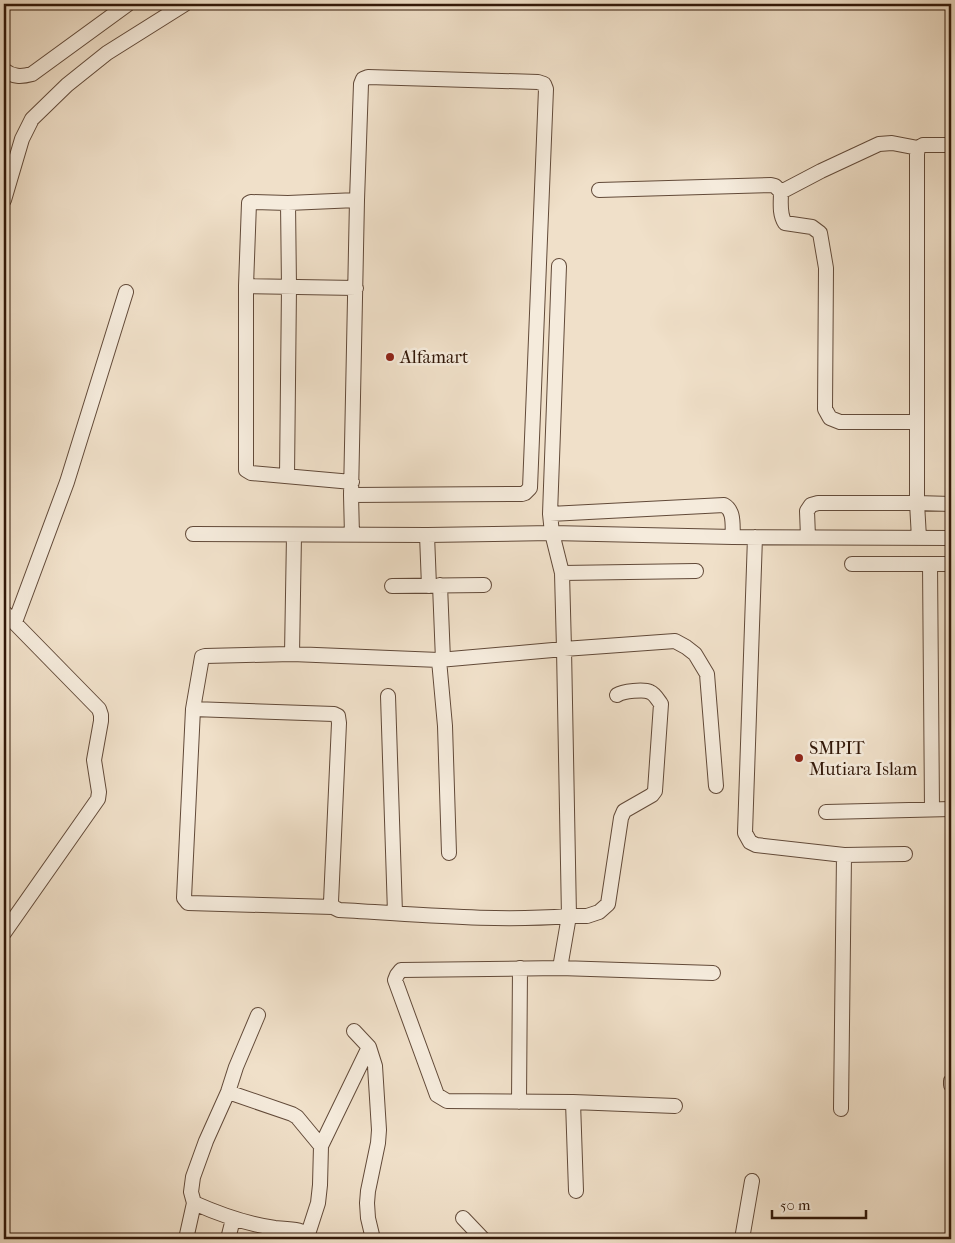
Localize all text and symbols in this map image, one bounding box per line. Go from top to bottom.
place label: Alfamart [399,347,469,368]
marker: Alfamart [384,351,396,363]
place label: SMPIT Mutiara Islam [809,738,917,780]
marker: SMPIT Mutiara Islam [793,752,805,764]
scale bar [772,1188,866,1220]
text: 50 m [780,1196,811,1214]

